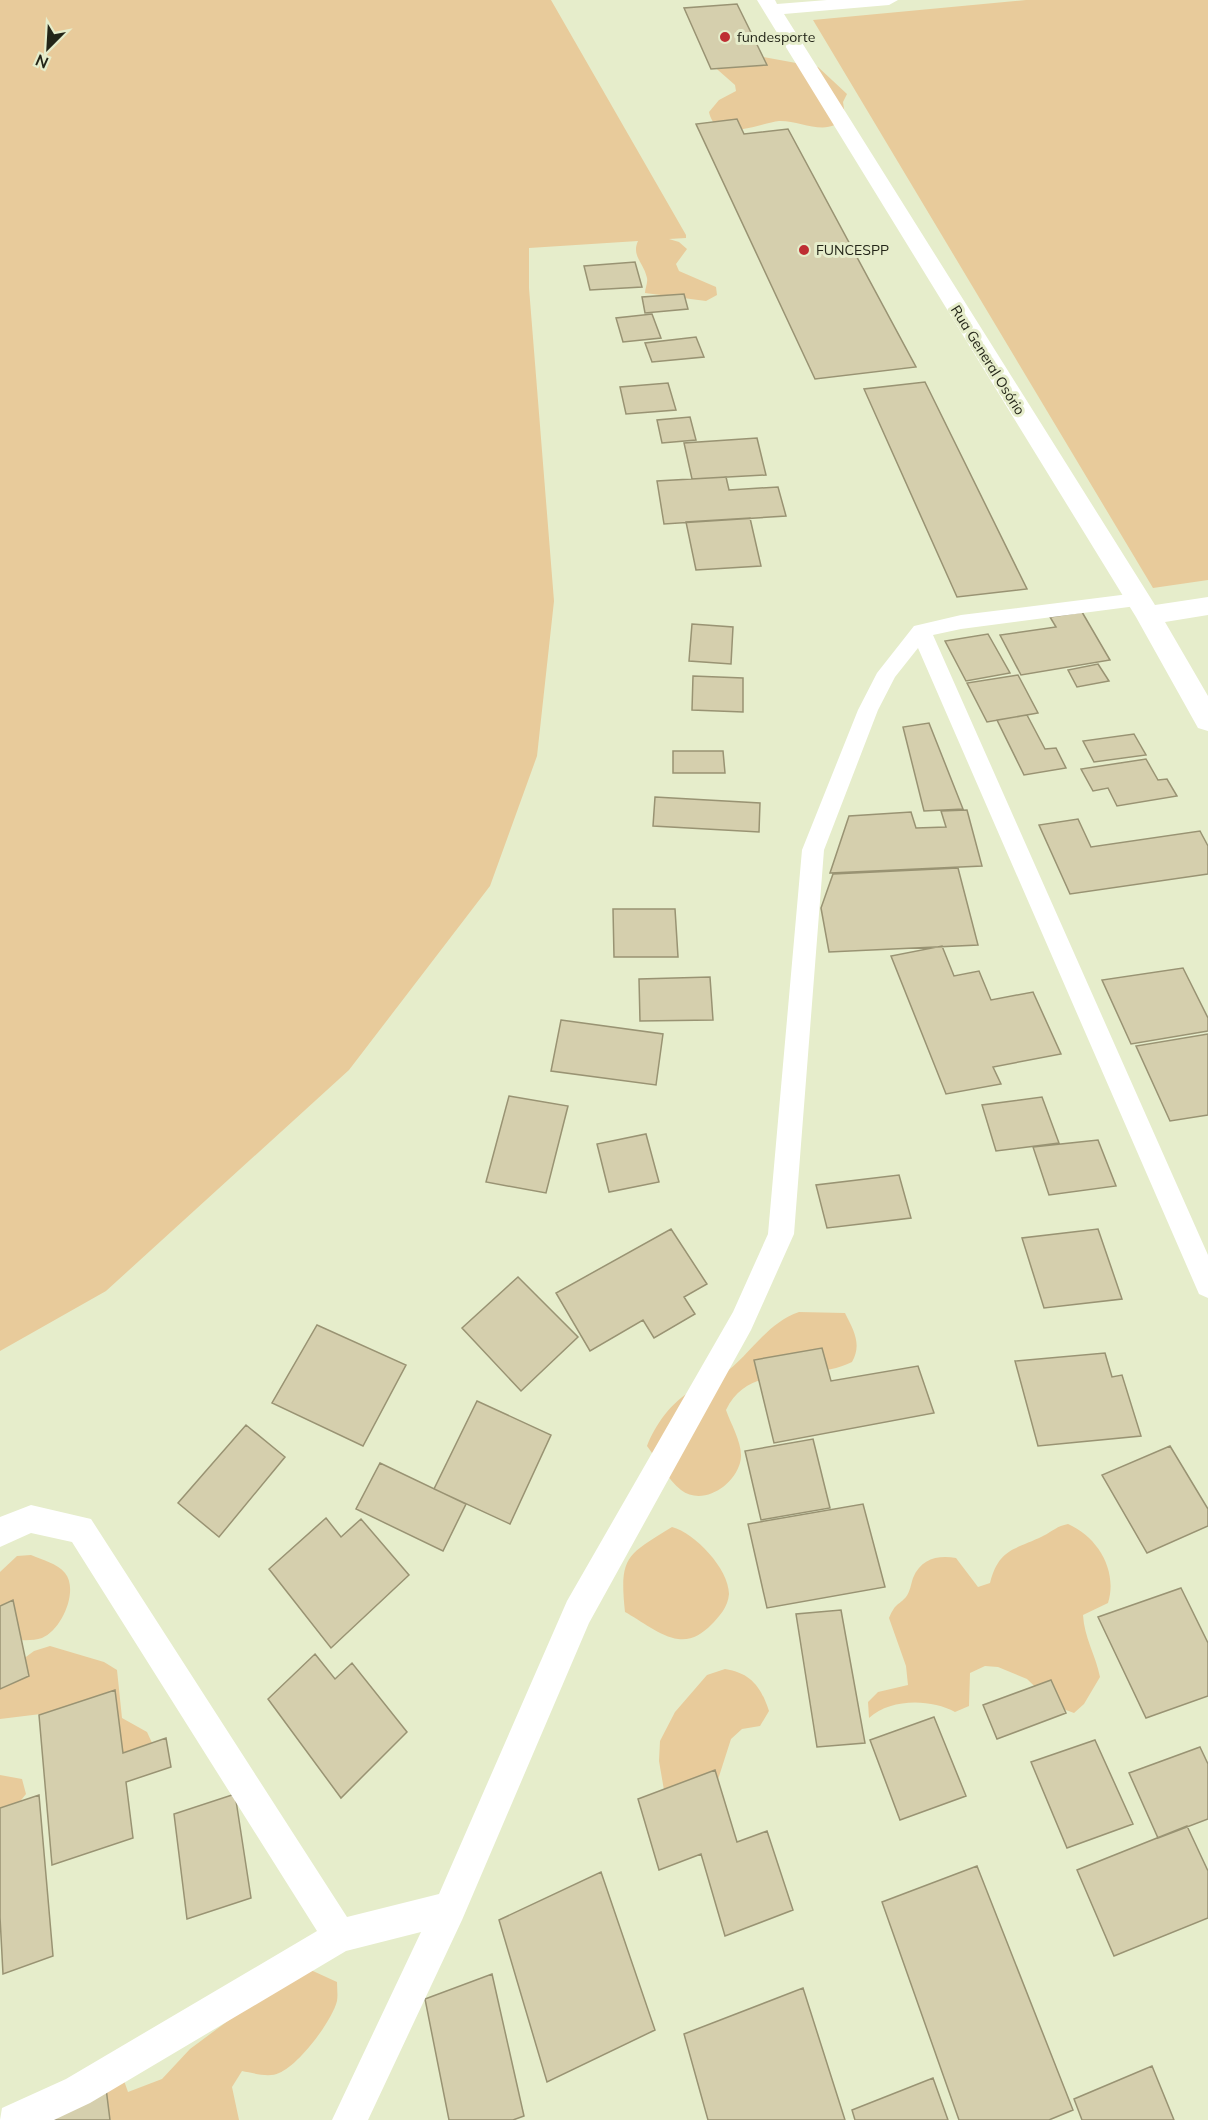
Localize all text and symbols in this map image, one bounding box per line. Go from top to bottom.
north arrow [18,18,78,78]
place label: fundesporte [737,28,815,46]
marker: fundesporte [718,30,732,44]
text: N [32,50,51,73]
place label: FUNCESPP [816,241,889,259]
marker: FUNCESPP [797,243,811,257]
street label: Rua General Osório [947,302,1029,418]

